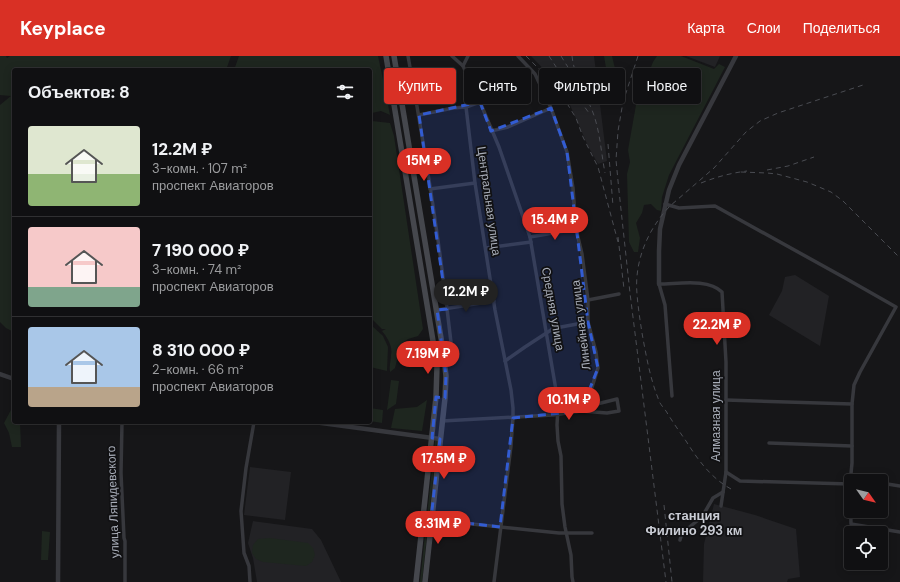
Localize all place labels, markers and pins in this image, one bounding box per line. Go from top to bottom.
pin: 15M ₽ [396,148,452,182]
pin: 15.4M ₽ [518,207,592,241]
pin: 12.2M ₽ [429,279,503,313]
pin: 22.2M ₽ [680,312,754,346]
pin: 7.19M ₽ [391,341,465,375]
pin: 10.1M ₽ [532,387,606,421]
pin: 17.5M ₽ [407,446,481,480]
pin: 8.31M ₽ [401,511,475,545]

